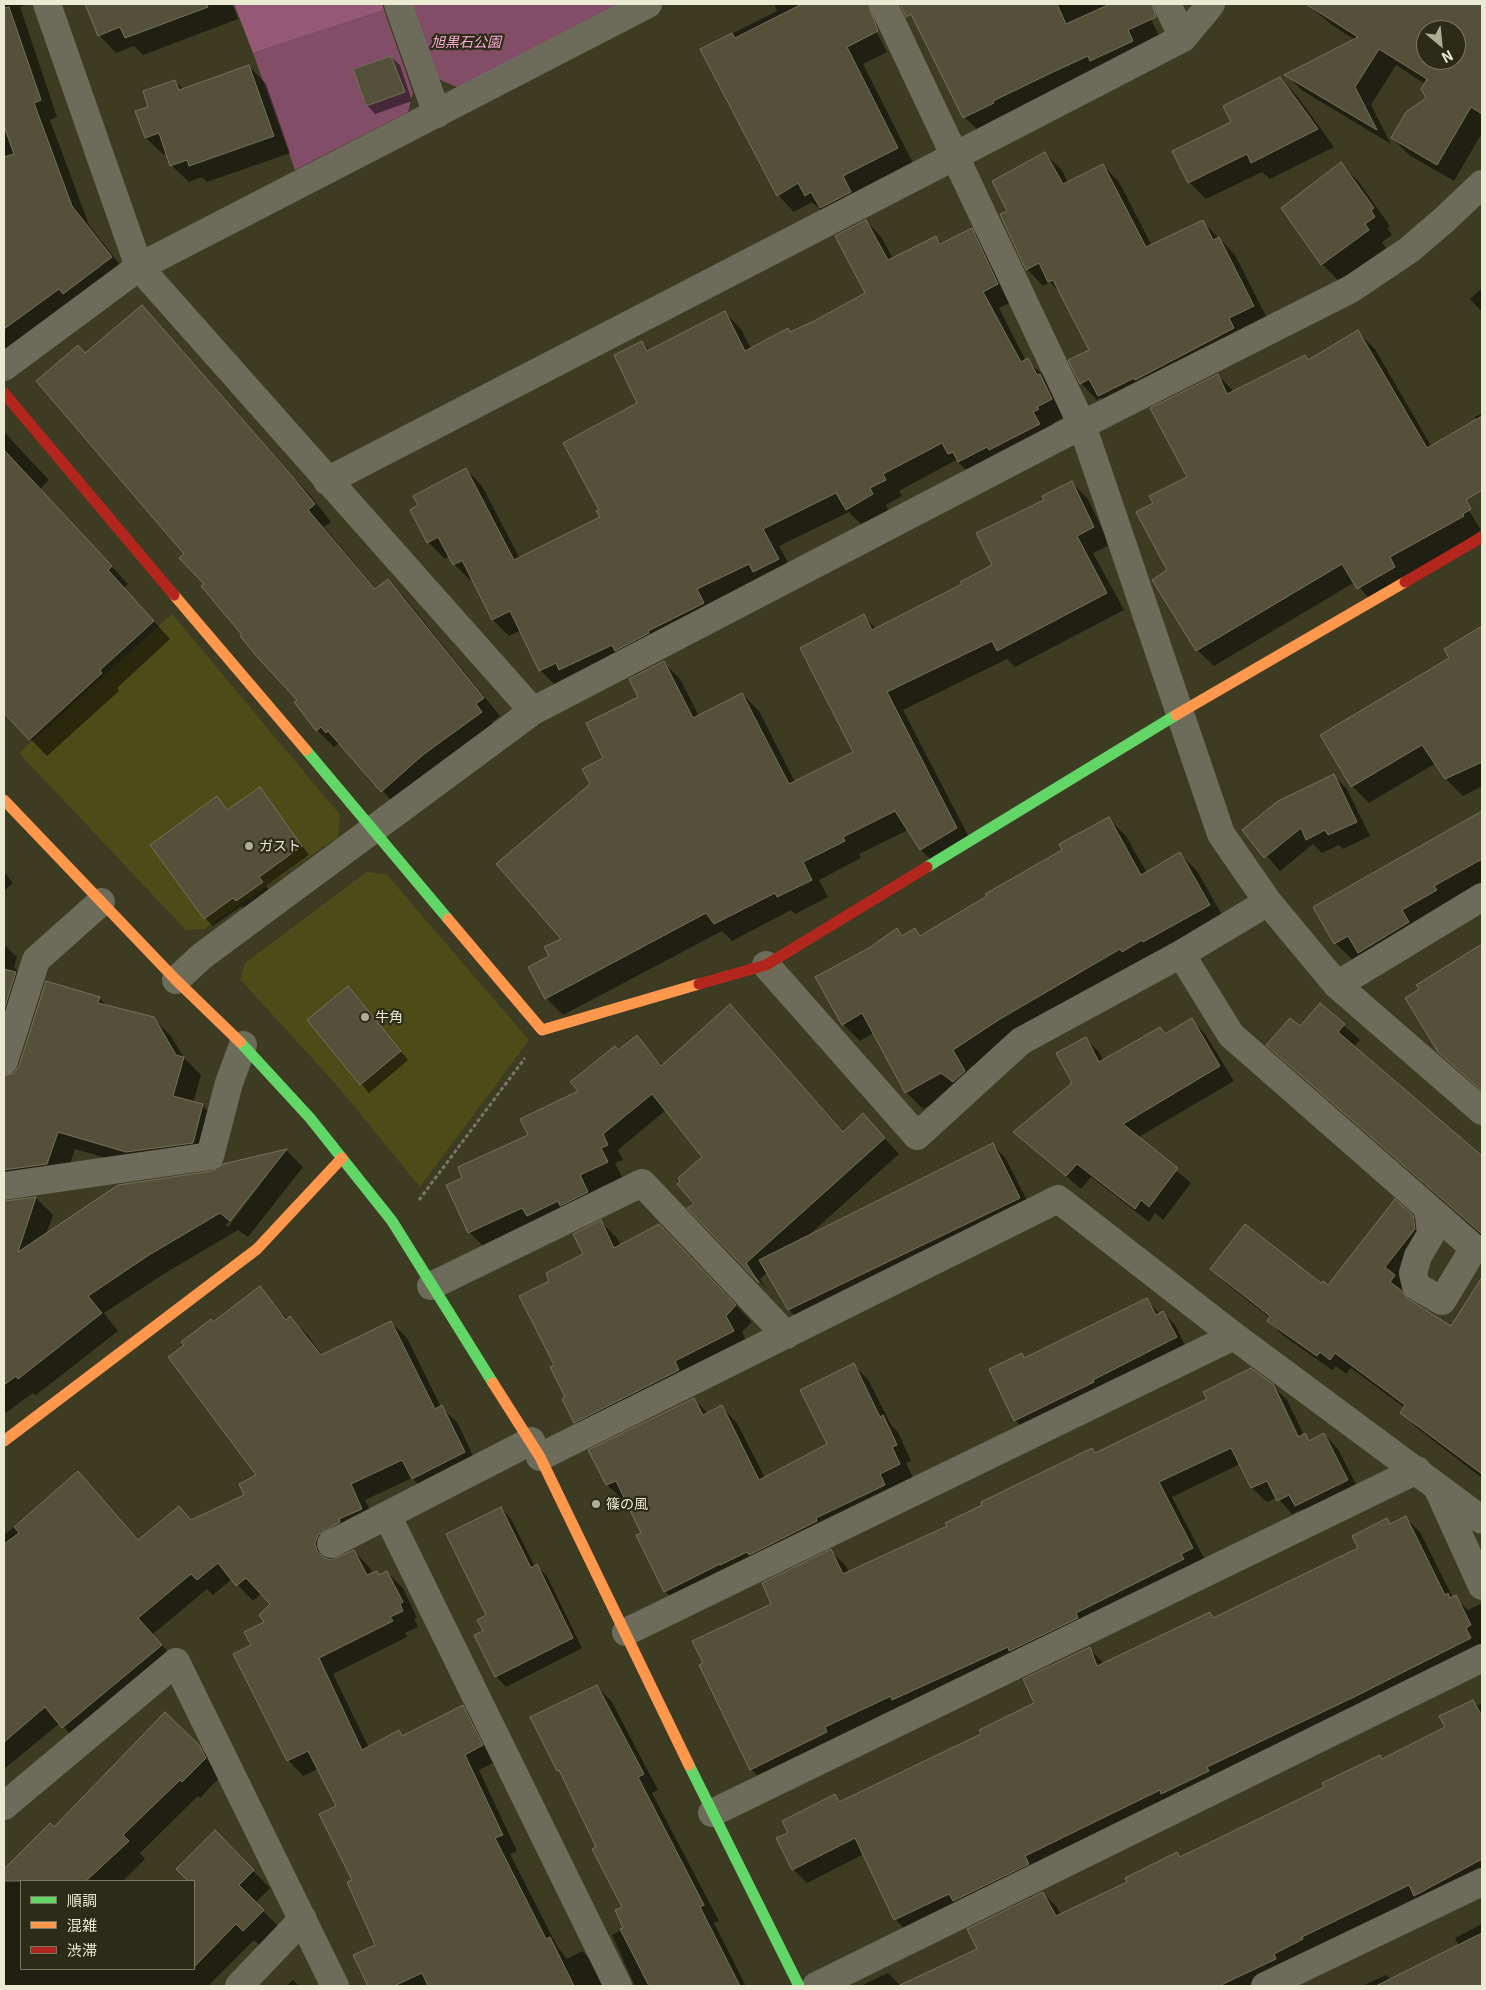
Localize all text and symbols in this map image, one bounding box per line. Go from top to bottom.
north arrow [1416,20,1466,70]
park label: 旭黒石公園 [431,34,501,50]
text: N [1438,46,1457,69]
place label: ガスト [259,838,301,854]
marker: ガスト [243,840,255,852]
place label: 牛角 [375,1009,403,1025]
marker: 牛角 [359,1011,371,1023]
place label: 篠の風 [606,1496,648,1512]
marker: 篠の風 [590,1498,602,1510]
legend [20,1880,195,1970]
text: 順調 [67,1889,97,1910]
text: 混雑 [67,1914,97,1935]
text: 渋滞 [67,1939,97,1960]

